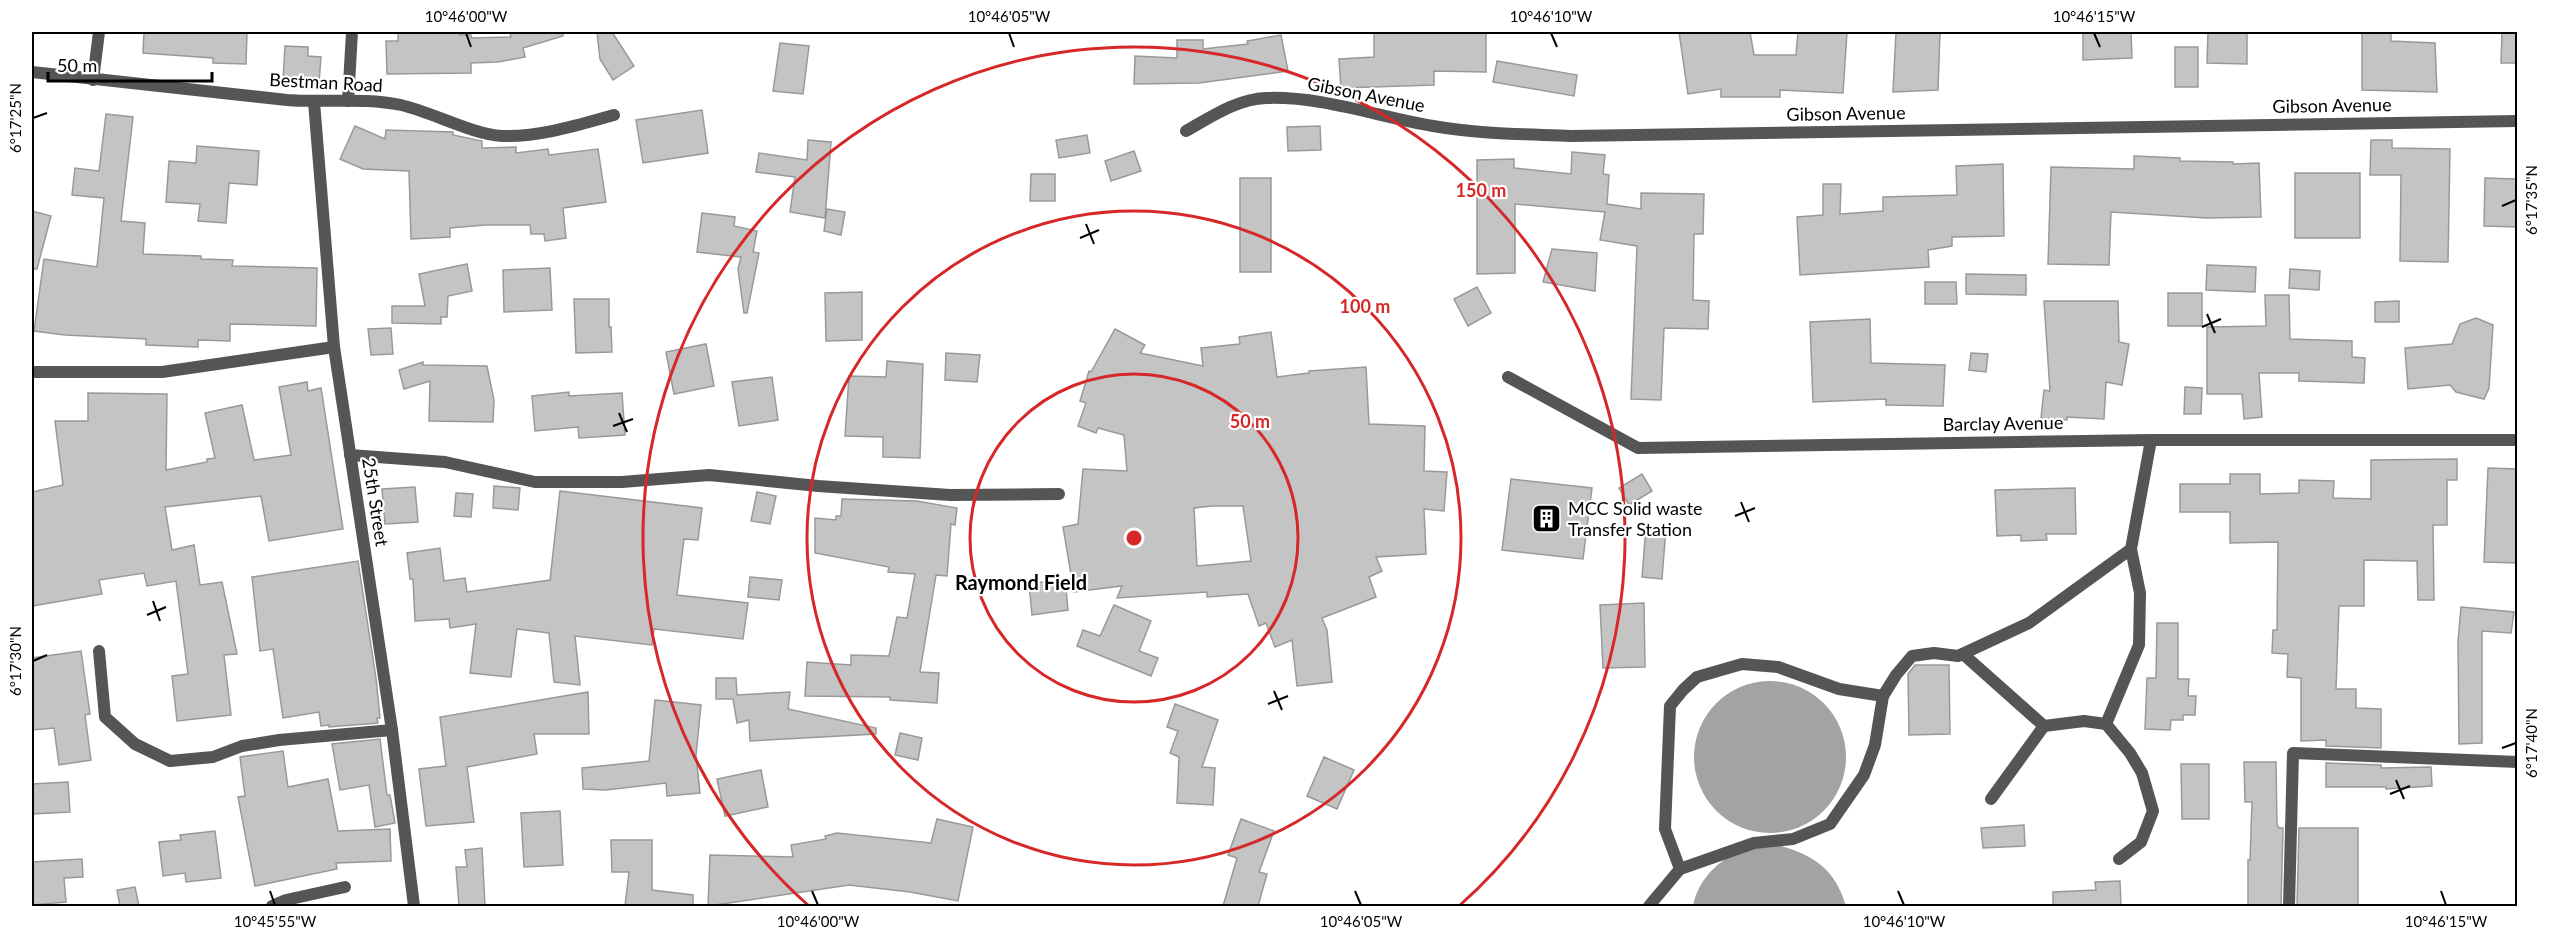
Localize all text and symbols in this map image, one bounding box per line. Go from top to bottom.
text: 10°46'00"W [425,7,508,25]
text: 10°46'05"W [968,7,1051,25]
text: 10°46'10"W [1510,7,1593,25]
text: 10°46'15"W [2053,7,2136,25]
scale bar [48,45,212,83]
text: 50 m [57,54,97,76]
street label: Bestman Road [269,68,383,96]
street label: Gibson Avenue [1306,72,1427,116]
text: 6°17'25"N [6,83,24,153]
street label: Gibson Avenue [2272,93,2392,117]
street label: Gibson Avenue [1786,101,1906,125]
text: 6°17'35"N [2522,165,2540,235]
text: 150 m [1456,179,1506,201]
text: 100 m [1340,295,1390,317]
text: 50 m [1230,410,1270,432]
street label: Barclay Avenue [1942,411,2063,435]
street label: 25th Street [358,456,394,548]
place label: MCC Solid waste Transfer Station [1568,497,1703,540]
building icon: MCC Solid waste Transfer Station [1531,503,1563,535]
centre of rings [1124,528,1144,548]
district label: Raymond Field [955,570,1087,594]
text: 6°17'30"N [6,626,24,696]
text: 6°17'40"N [2522,708,2540,778]
text: 10°45'55"W [234,912,317,930]
text: 10°46'00"W [777,912,860,930]
text: 10°46'05"W [1320,912,1403,930]
text: 10°46'10"W [1863,912,1946,930]
text: 10°46'15"W [2405,912,2488,930]

